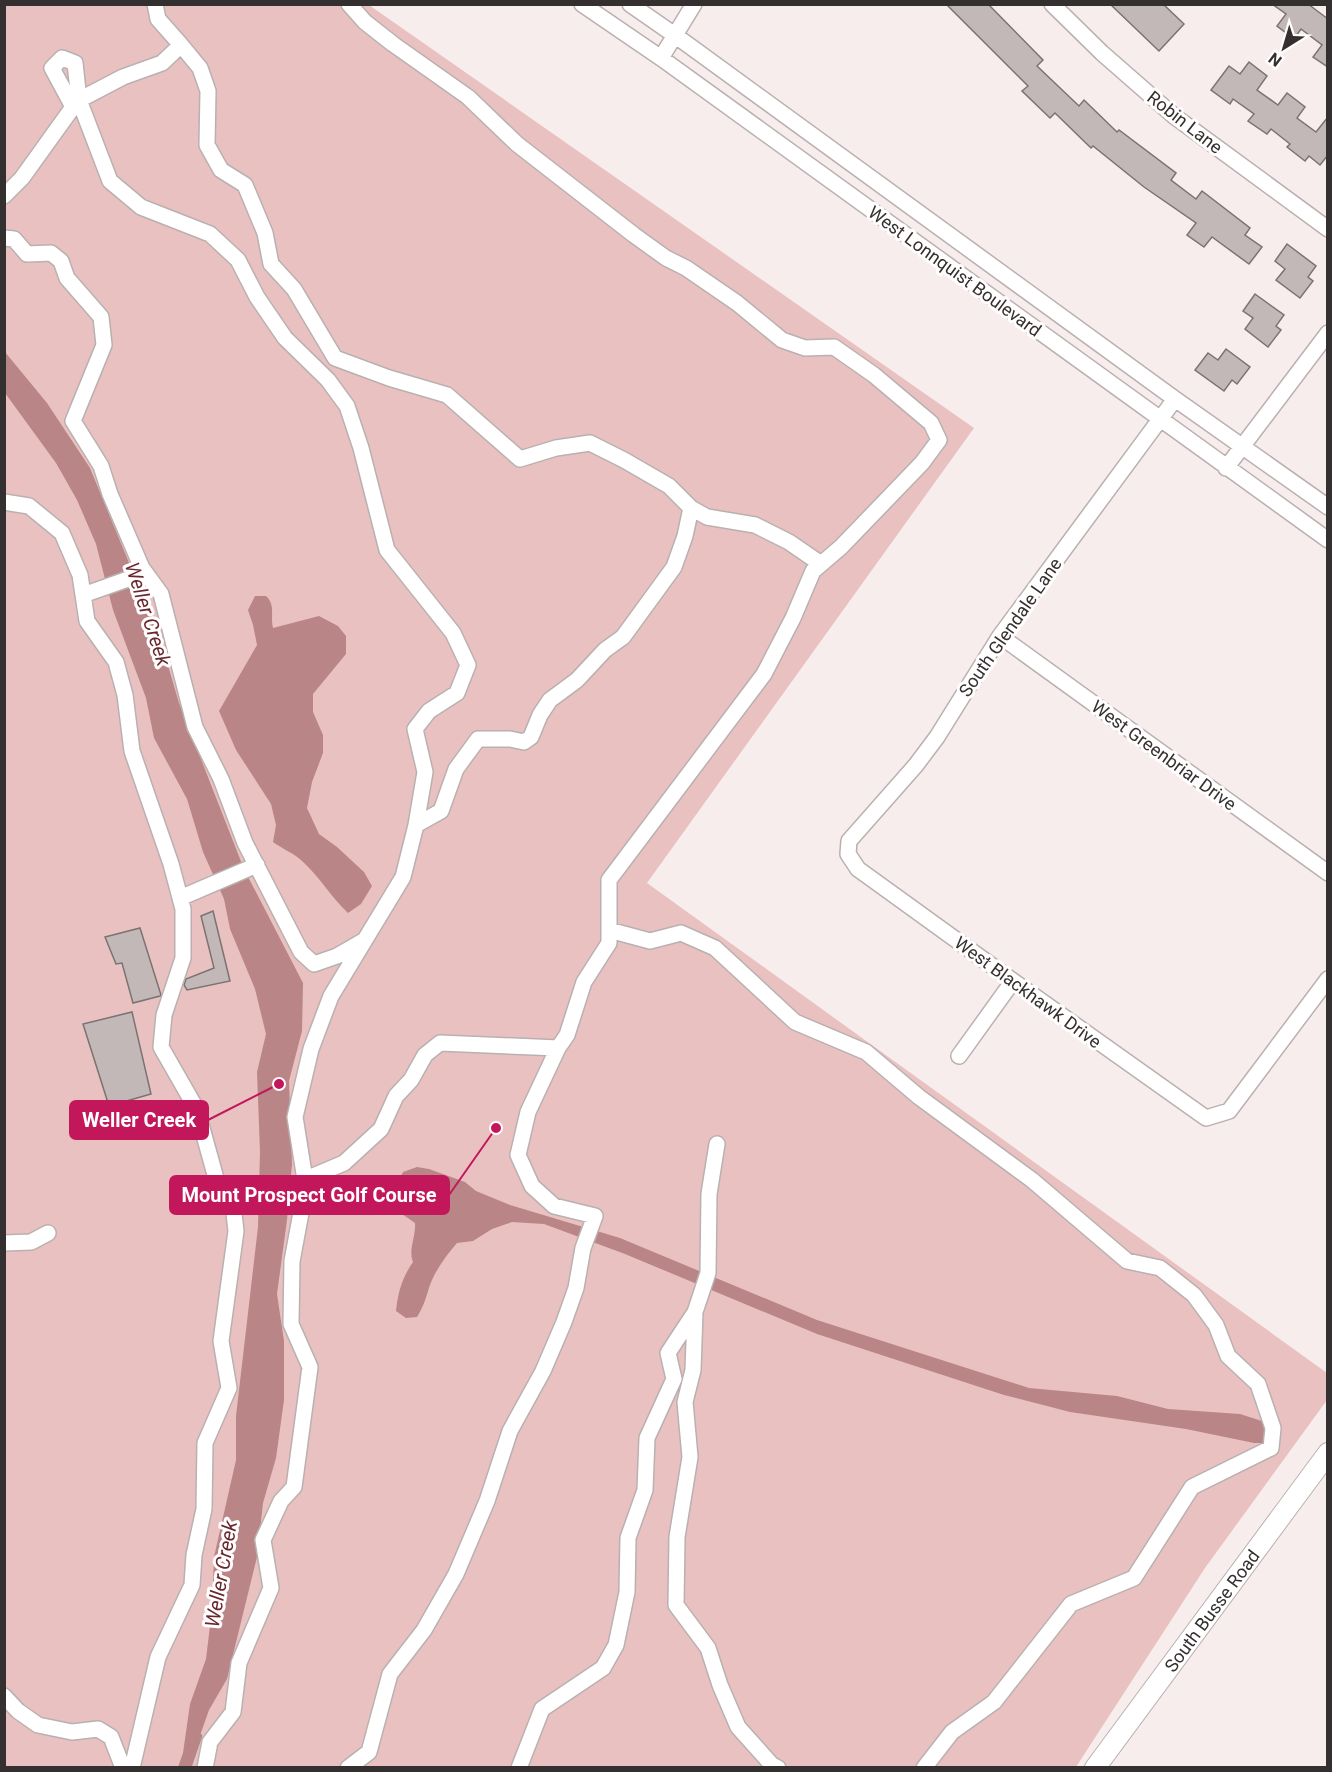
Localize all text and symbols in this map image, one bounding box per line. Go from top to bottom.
north arrow [1254,18,1314,78]
text: N [1265,49,1286,71]
street label: Robin Lane [1143,86,1227,158]
street label: West Lonnquist Boulevard [864,201,1046,341]
street label: South Glendale Lane [954,554,1066,700]
water label: Weller Creek [120,559,176,670]
street label: West Greenbriar Drive [1088,696,1240,814]
street label: West Blackhawk Drive [951,932,1105,1052]
callout: Weller Creek [70,1101,208,1139]
text: Weller Creek [82,1108,196,1132]
callout: Mount Prospect Golf Course [170,1176,449,1214]
text: Mount Prospect Golf Course [182,1183,437,1207]
water label: Weller Creek [200,1518,242,1629]
street label: South Busse Road [1160,1545,1263,1675]

